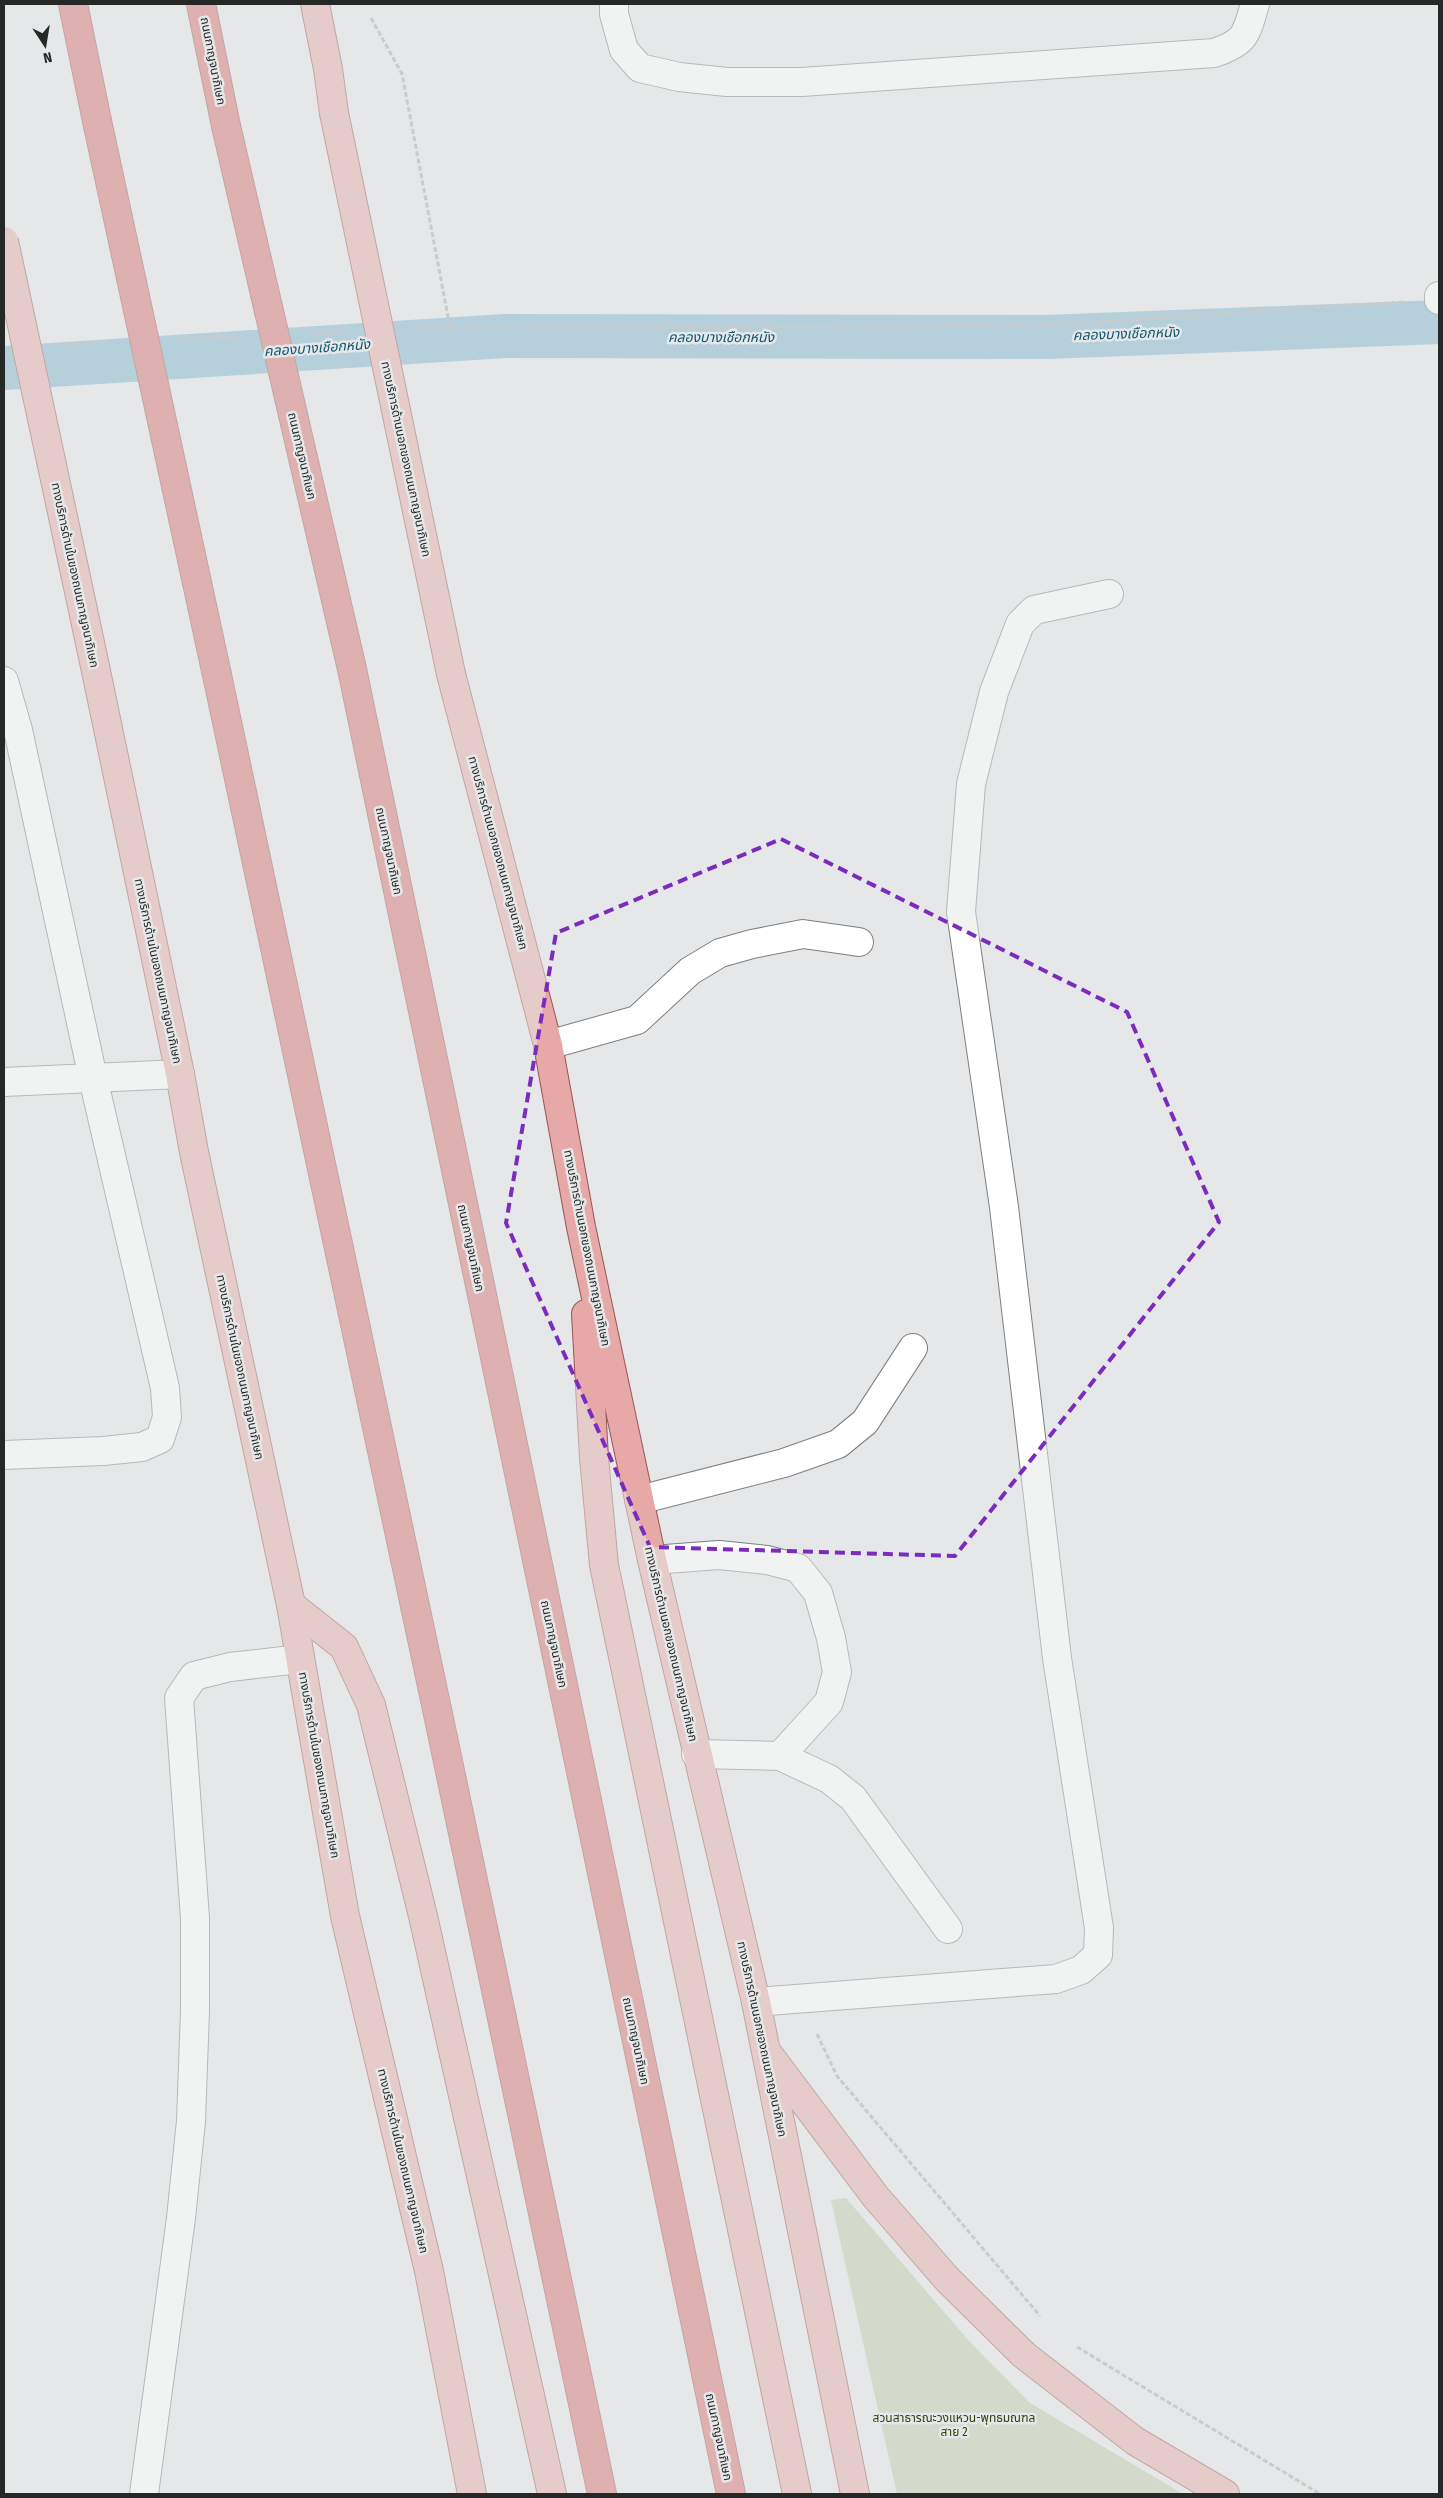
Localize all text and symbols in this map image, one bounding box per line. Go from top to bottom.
street label: ถนนกาญจนาภิเษก [198,16,228,106]
north arrow [20,20,70,70]
text: N [42,48,53,66]
water label: คลองบางเชือกหนัง [1073,324,1181,344]
water label: คลองบางเชือกหนัง [668,329,776,346]
water label: คลองบางเชือกหนัง [263,336,372,360]
street label: ทางบริการด้านนอกของถนนกาญจนาภิเษก [378,360,434,558]
street label: ถนนกาญจนาภิเษก [285,411,319,501]
street label: ทางบริการด้านในของถนนกาญจนาภิเษก [49,481,101,669]
street label: ทางบริการด้านนอกของถนนกาญจนาภิเษก [465,755,531,951]
street label: ถนนกาญจนาภิเษก [373,806,405,896]
street label: ทางบริการด้านในของถนนกาญจนาภิเษก [132,877,184,1065]
street label: ทางบริการด้านนอกของถนนกาญจนาภิเษก [561,1149,613,1347]
street label: ถนนกาญจนาภิเษก [455,1203,487,1293]
street label: ทางบริการด้านในของถนนกาญจนาภิเษก [214,1273,266,1461]
street label: ทางบริการด้านนอกของถนนกาญจนาภิเษก [642,1545,700,1743]
street label: ถนนกาญจนาภิเษก [538,1599,570,1689]
street label: ทางบริการด้านในของถนนกาญจนาภิเษก [296,1671,342,1859]
street label: ทางบริการด้านนอกของถนนกาญจนาภิเษก [734,1940,790,2138]
street label: ถนนกาญจนาภิเษก [620,1996,652,2086]
street label: ทางบริการด้านในของถนนกาญจนาภิเษก [375,2067,431,2255]
street label: ถนนกาญจนาภิเษก [703,2392,735,2482]
park label: สวนสาธารณะวงแหวน-พุทธมณฑล สาย 2 [873,2411,1035,2439]

